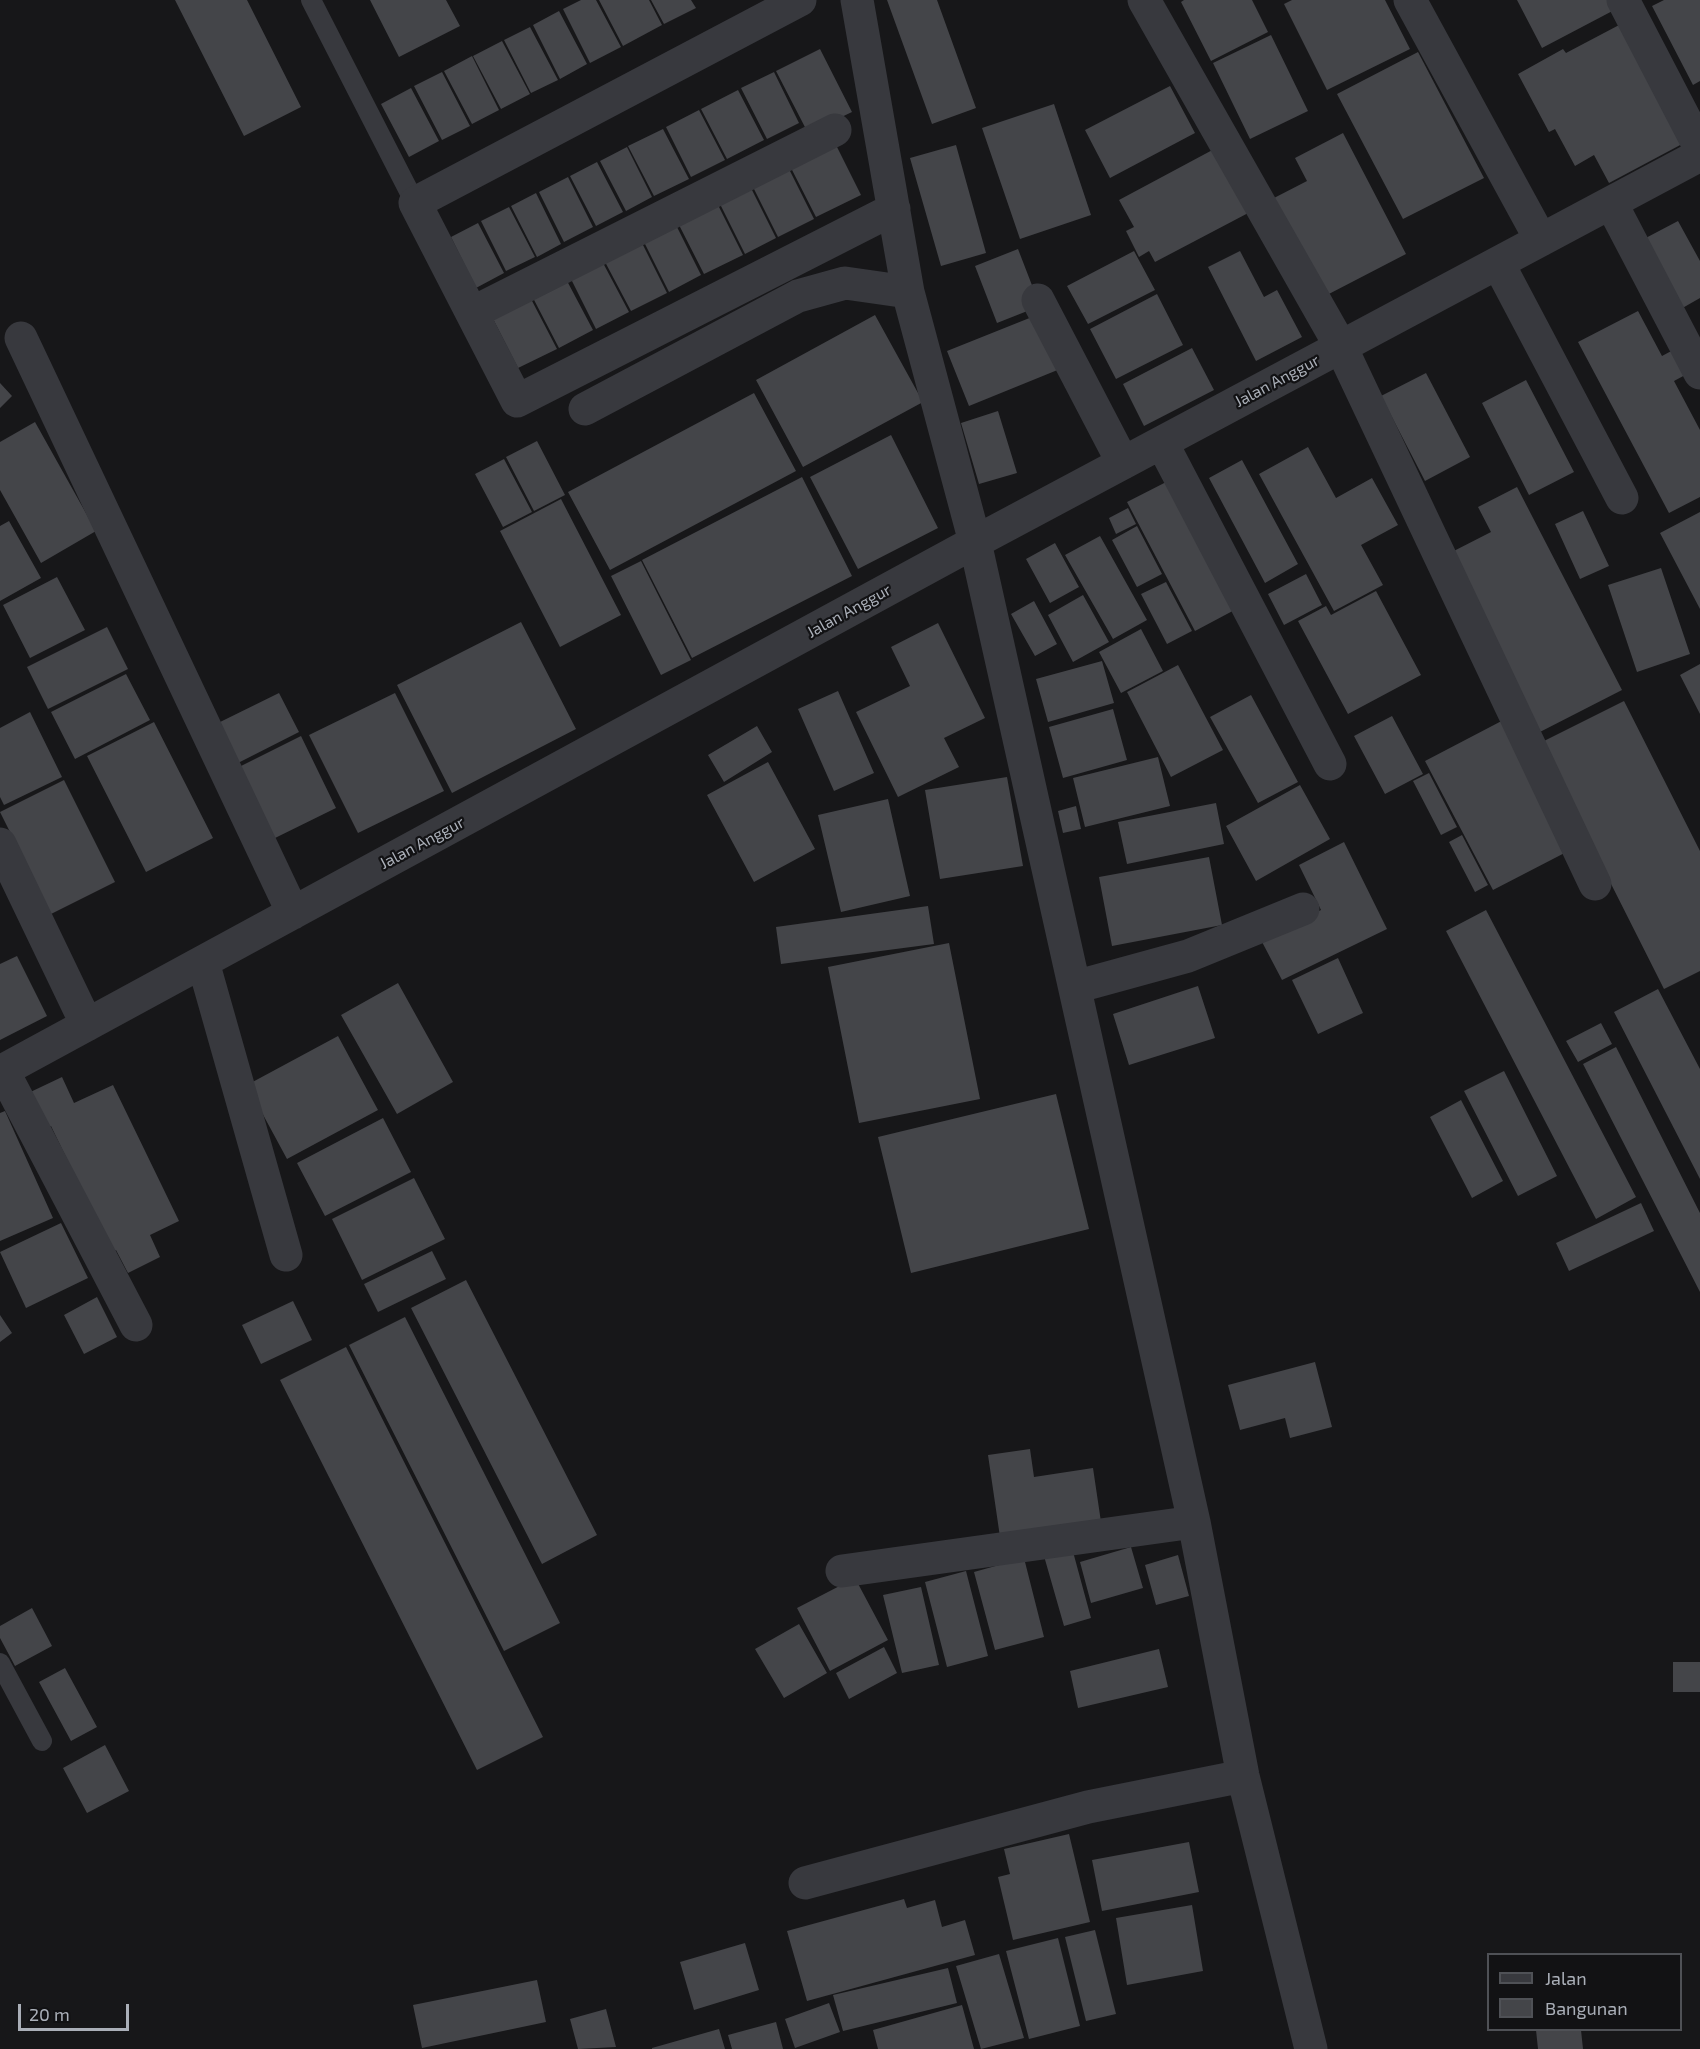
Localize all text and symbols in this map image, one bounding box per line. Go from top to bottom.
street label: Jalan Anggur [1231,351,1323,411]
street label: Jalan Anggur [804,580,894,642]
street label: Jalan Anggur [376,813,468,873]
legend [1487,1953,1682,2031]
text: Jalan [1545,1967,1587,1989]
scale bar [21,1992,132,2030]
text: Bangunan [1545,1997,1628,2019]
text: 20 m [29,2003,70,2025]

